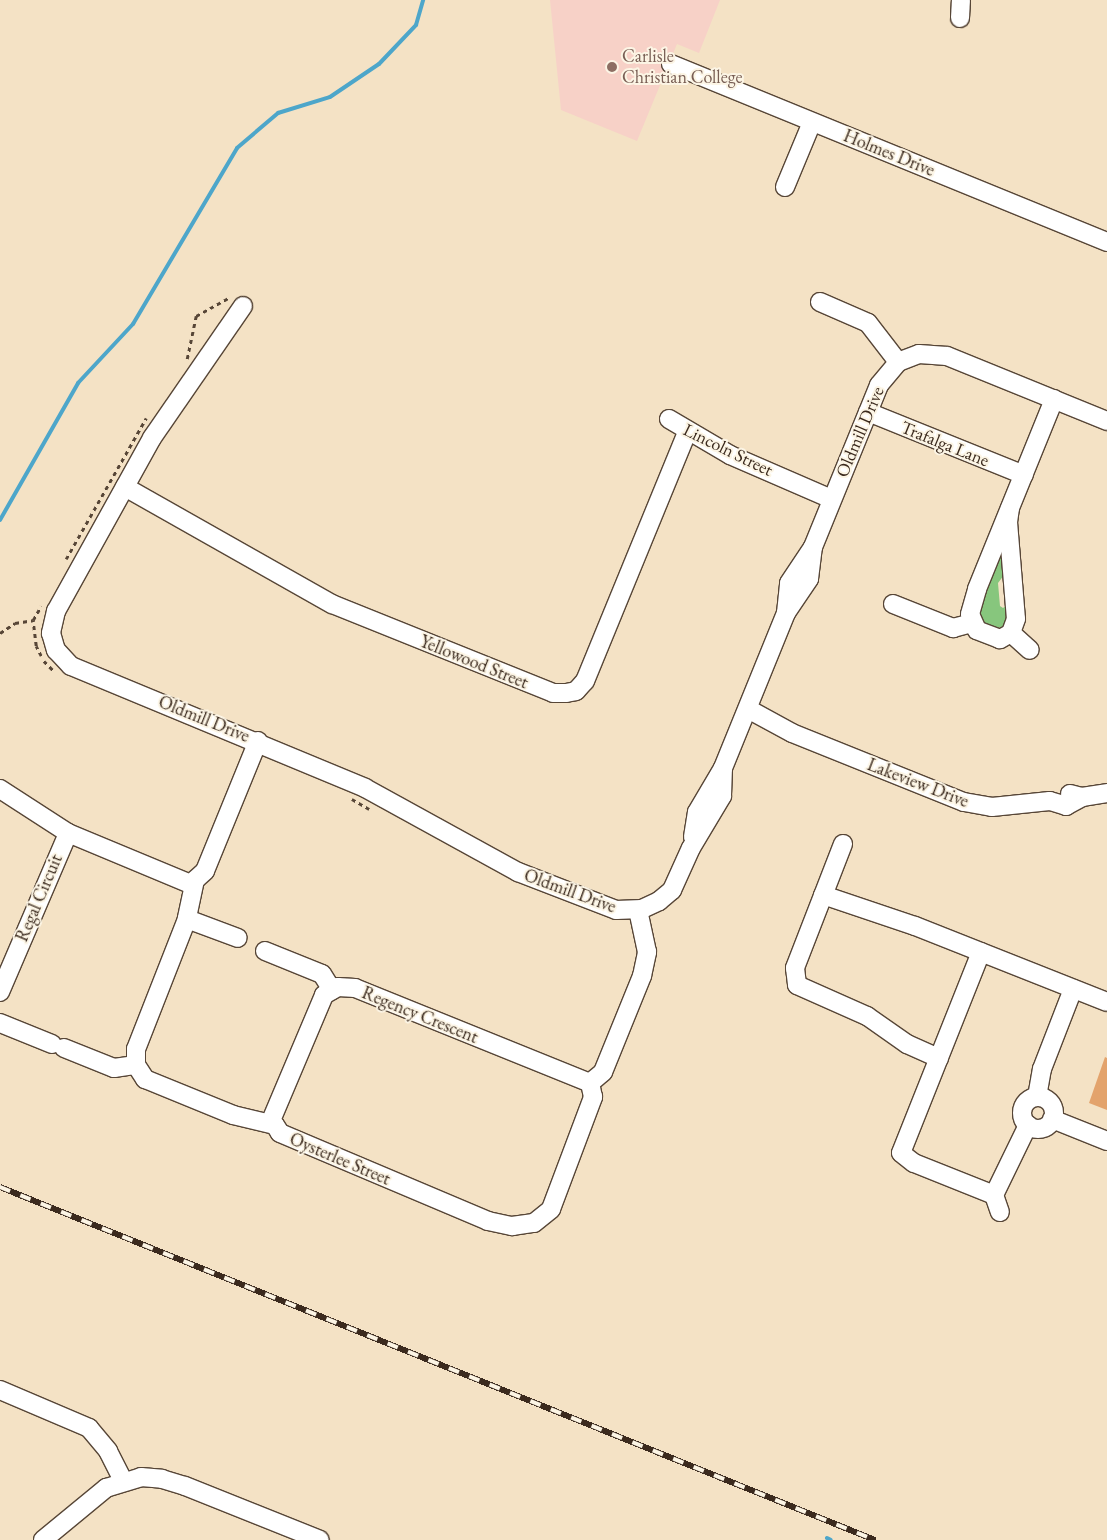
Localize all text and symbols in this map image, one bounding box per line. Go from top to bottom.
place label: Carlisle Christian College [622,46,743,88]
marker: Carlisle Christian College [606,61,618,73]
street label: Holmes Drive [840,125,938,181]
street label: Oldmill Drive [831,383,889,481]
street label: Trafalga Lane [898,417,992,471]
street label: Lincoln Street [680,419,776,481]
street label: Yellowood Street [417,630,531,694]
street label: Oldmill Drive [155,691,253,747]
street label: Lakeview Drive [864,754,972,812]
street label: Regal Circuit [11,851,67,945]
street label: Oldmill Drive [521,864,619,918]
street label: Regency Crescent [359,982,481,1048]
street label: Oysterlee Street [286,1128,394,1190]

